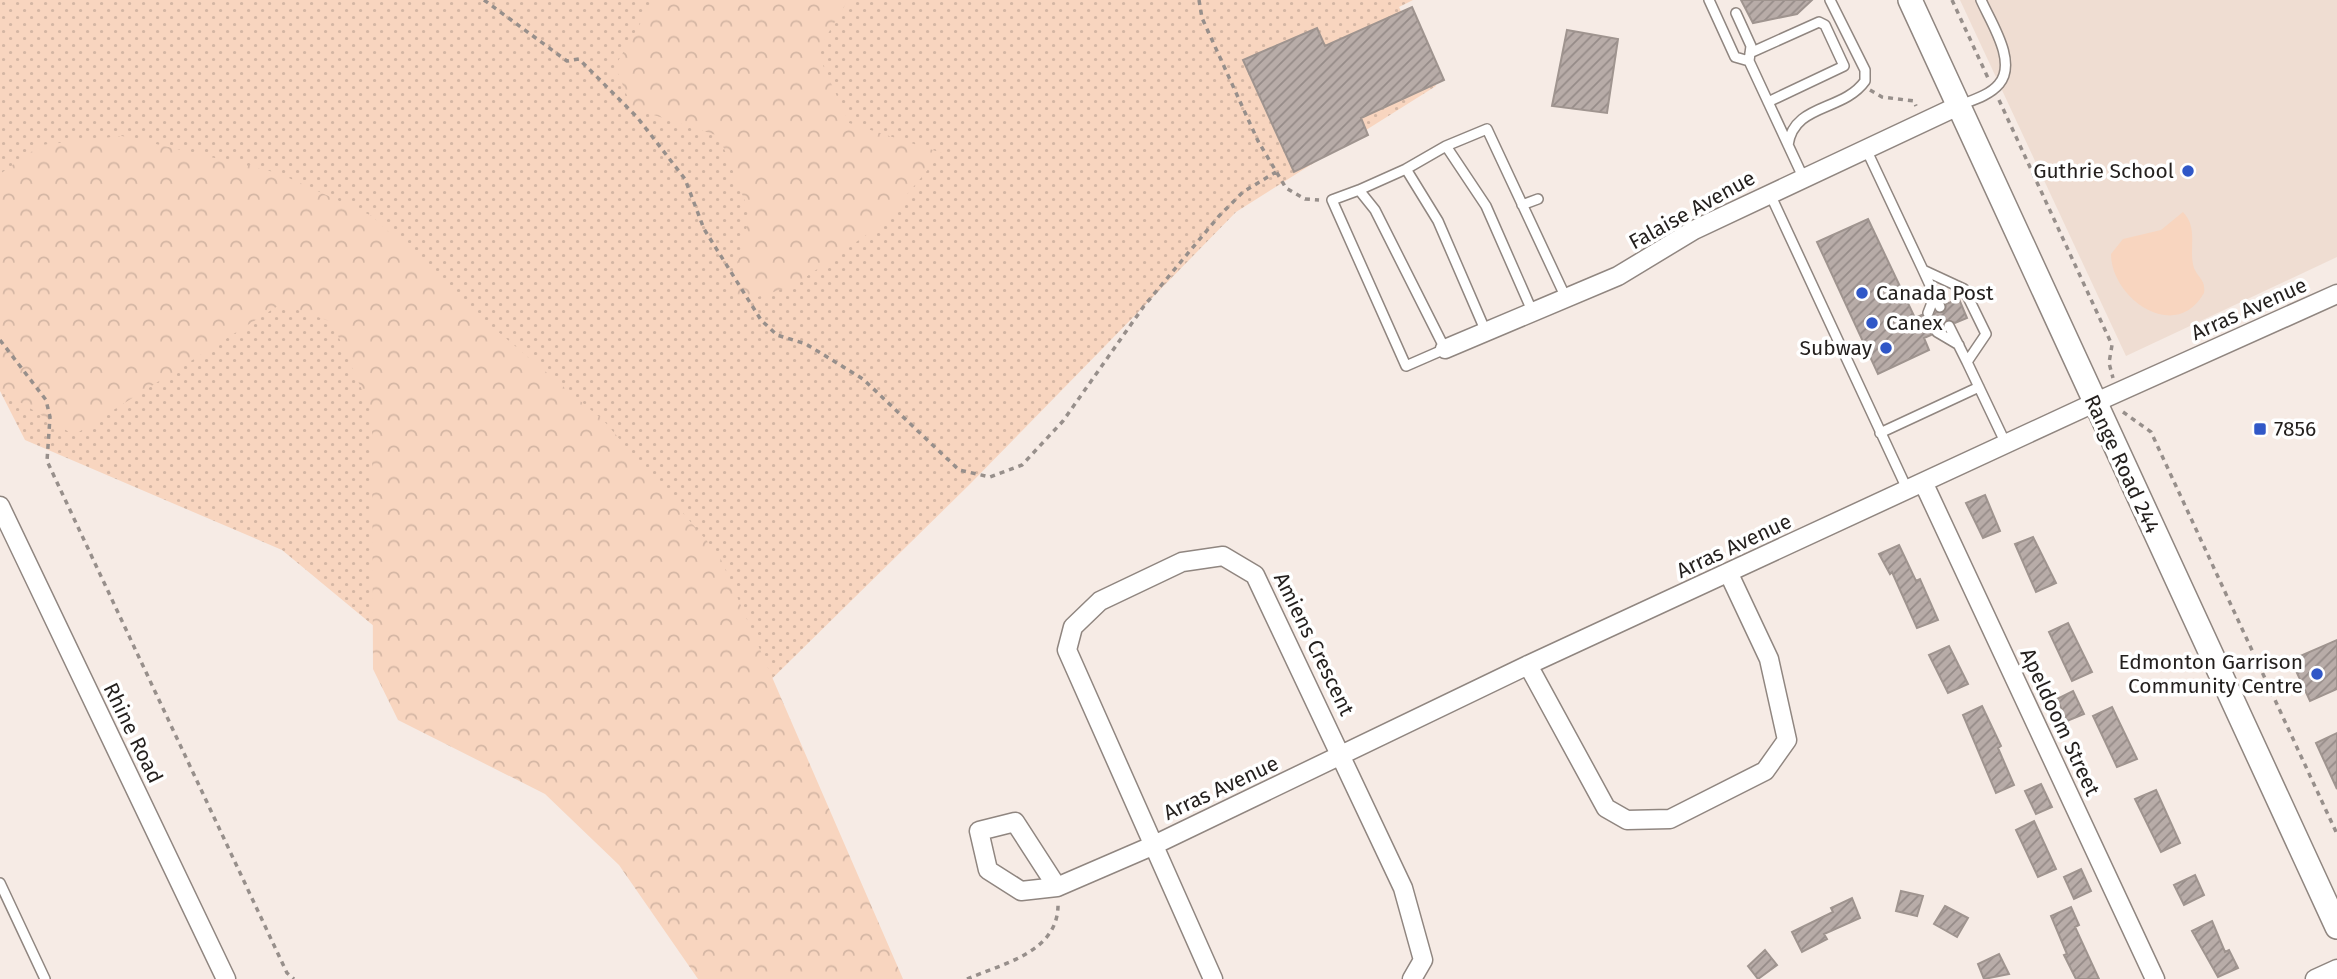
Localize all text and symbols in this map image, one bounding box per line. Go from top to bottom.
place label: Guthrie School [2033,158,2174,184]
marker: Guthrie School [2180,163,2196,179]
street label: Falaise Avenue [1624,165,1760,255]
street label: Arras Avenue [2187,272,2311,346]
place label: Canada Post [1876,280,1994,306]
marker: Canada Post [1854,285,1870,301]
place label: Canex [1886,310,1944,336]
marker: Canex [1864,315,1880,331]
place label: Subway [1800,335,1873,361]
marker: Subway [1878,340,1894,356]
street label: Range Road 244 [2079,391,2165,537]
place label: 7856 [2274,416,2316,442]
marker: 7856 [2252,421,2268,437]
street label: Arras Avenue [1672,508,1796,584]
street label: Amiens Crescent [1268,568,1360,720]
street label: Apeldoom Street [2014,644,2106,800]
place label: Edmonton Garrison Community Centre [2118,649,2303,699]
marker: Edmonton Garrison Community Centre [2309,666,2325,682]
street label: Rhine Road [97,678,169,788]
street label: Arras Avenue [1159,750,1283,826]

